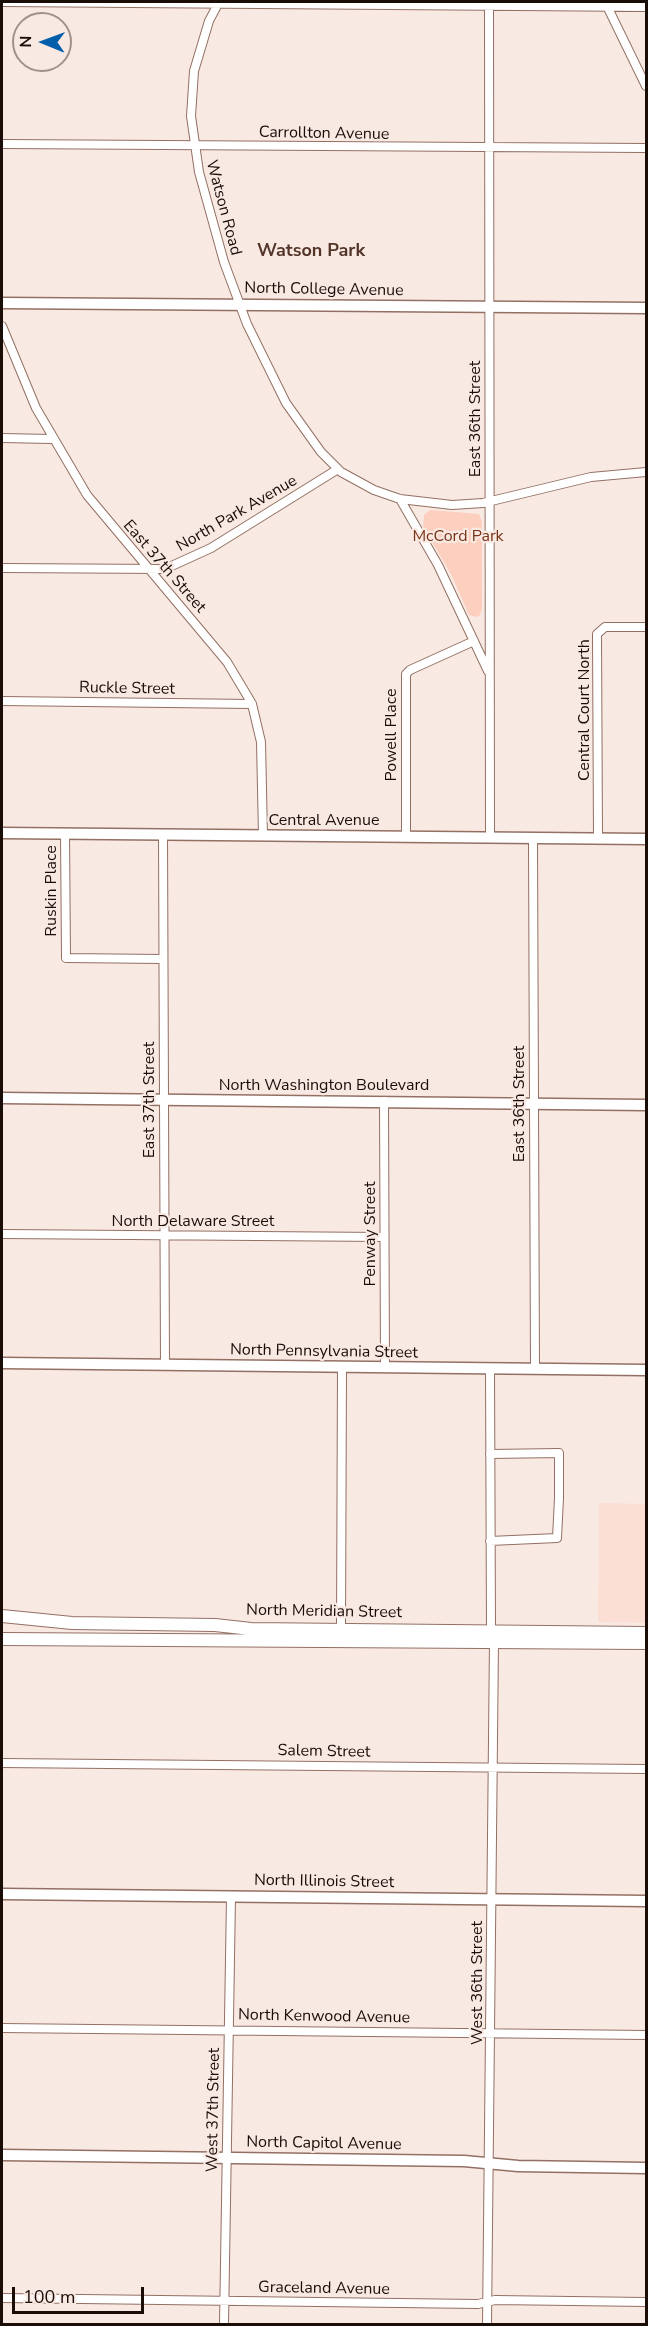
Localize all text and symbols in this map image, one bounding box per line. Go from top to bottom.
north arrow [12,12,72,72]
text: N [15,36,37,48]
street label: Carrollton Avenue [259,123,389,145]
street label: Watson Road [201,158,245,258]
district label: Watson Park [257,241,365,263]
street label: North College Avenue [244,279,404,301]
street label: East 36th Street [466,361,486,477]
street label: North Park Avenue [173,472,301,556]
street label: East 37th Street [118,517,210,617]
park label: McCord Park [412,527,504,547]
street label: Central Court North [575,639,595,781]
street label: Ruckle Street [79,679,175,699]
street label: Powell Place [382,688,402,782]
street label: Central Avenue [269,811,379,831]
street label: Ruskin Place [42,845,62,937]
street label: East 37th Street [140,1042,160,1158]
street label: East 36th Street [510,1046,530,1162]
street label: North Washington Boulevard [219,1076,429,1096]
street label: Penway Street [361,1182,381,1286]
street label: North Delaware Street [112,1212,274,1232]
street label: North Pennsylvania Street [230,1341,418,1363]
street label: North Meridian Street [246,1601,402,1623]
street label: Salem Street [277,1742,371,1762]
street label: North Illinois Street [254,1871,394,1893]
street label: West 36th Street [468,1921,488,2045]
street label: North Kenwood Avenue [238,2006,410,2028]
street label: West 37th Street [203,2048,225,2172]
street label: North Capitol Avenue [246,2133,402,2155]
scale bar [15,2275,147,2313]
street label: Graceland Avenue [258,2278,390,2300]
text: 100 m [23,2285,75,2309]

